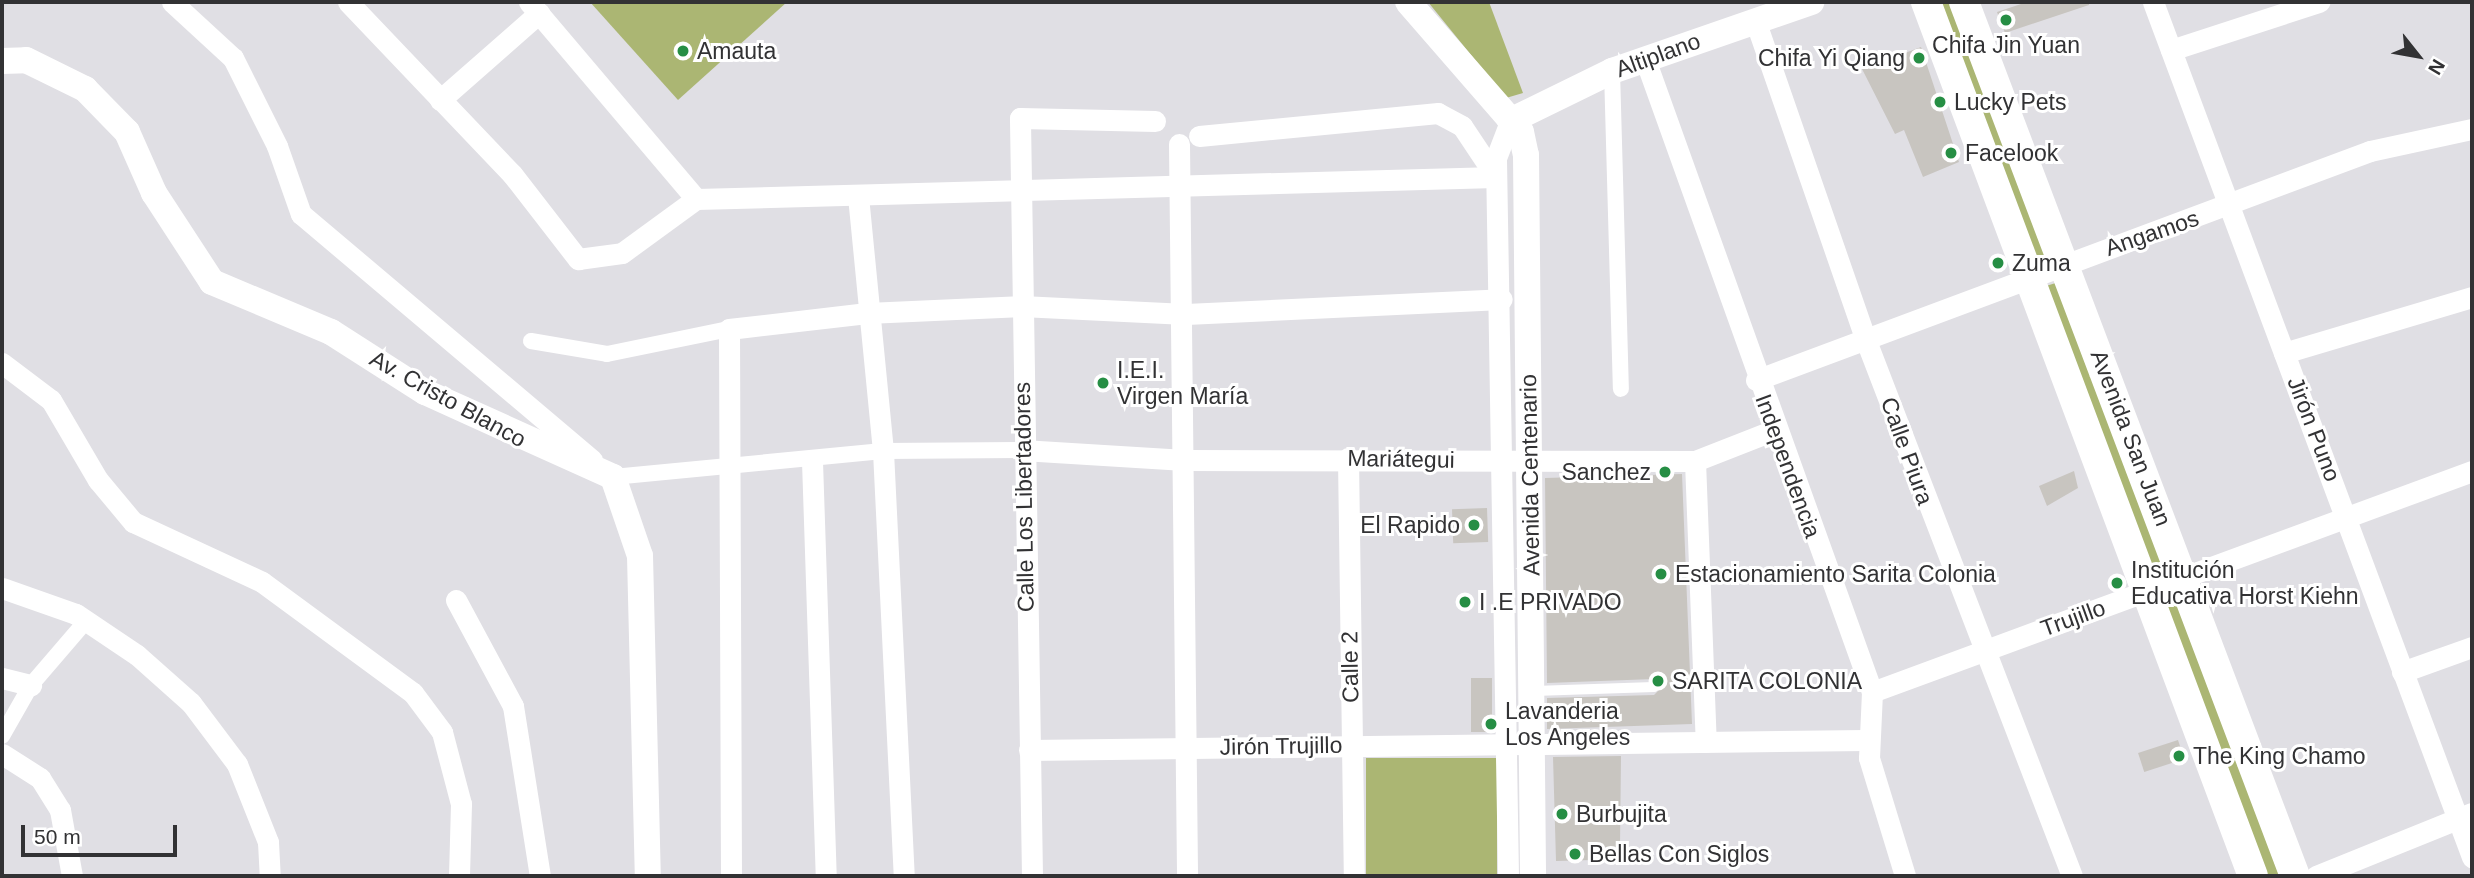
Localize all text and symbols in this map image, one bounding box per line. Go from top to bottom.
marker: Chifa Jin Yuan [1998,12,2014,28]
north arrow [2383,21,2453,91]
street label: Altiplano [1612,27,1704,83]
place label: Chifa Jin Yuan [1932,31,2080,59]
place label: Amauta [697,37,776,65]
marker: Amauta [675,43,691,59]
place label: Chifa Yi Qiang [1758,44,1905,72]
marker: Chifa Yi Qiang [1911,50,1927,66]
text: N [2424,56,2449,78]
place label: Lucky Pets [1954,88,2066,116]
marker: Lucky Pets [1932,94,1948,110]
place label: Facelook [1965,139,2058,167]
marker: Facelook [1943,145,1959,161]
street label: Angamos [2102,204,2202,262]
place label: Zuma [2012,249,2071,277]
marker: Zuma [1990,255,2006,271]
street label: Av. Cristo Blanco [365,345,531,453]
street label: Avenida San Juan [2085,346,2177,530]
place label: I.E.I. Virgen María [1117,356,1248,410]
street label: Jirón Puno [2281,373,2347,485]
street label: Avenida Centenario [1514,374,1546,576]
marker: I.E.I. Virgen María [1095,375,1111,391]
street label: Calle Los Libertadores [1008,382,1040,612]
street label: Independencia [1749,390,1827,542]
street label: Calle Piura [1875,393,1939,509]
street label: Mariátegui [1347,444,1455,474]
place label: Sanchez [1561,458,1651,486]
marker: Sanchez [1657,464,1673,480]
place label: El Rapido [1360,511,1460,539]
marker: El Rapido [1466,517,1482,533]
place label: Institución Educativa Horst Kiehn [2131,556,2359,610]
place label: Estacionamiento Sarita Colonia [1675,560,1996,588]
marker: Estacionamiento Sarita Colonia [1653,566,1669,582]
marker: Institución Educativa Horst Kiehn [2109,575,2125,591]
place label: I .E PRIVADO [1479,588,1622,616]
marker: I .E PRIVADO [1457,594,1473,610]
street label: Trujillo [2037,594,2109,642]
street label: Calle 2 [1336,631,1364,703]
place label: SARITA COLONIA [1672,667,1863,695]
marker: SARITA COLONIA [1650,673,1666,689]
place label: Lavanderia Los Angeles [1505,697,1632,751]
marker: Lavanderia Los Angeles [1483,716,1499,732]
street label: Jirón Trujillo [1219,731,1343,761]
place label: The King Chamo [2193,742,2366,770]
marker: The King Chamo [2171,748,2187,764]
place label: Burbujita [1576,800,1667,828]
marker: Burbujita [1554,806,1570,822]
scale bar [24,812,180,856]
text: 50 m [34,825,81,848]
place label: Bellas Con Siglos [1589,840,1769,868]
marker: Bellas Con Siglos [1567,846,1583,862]

